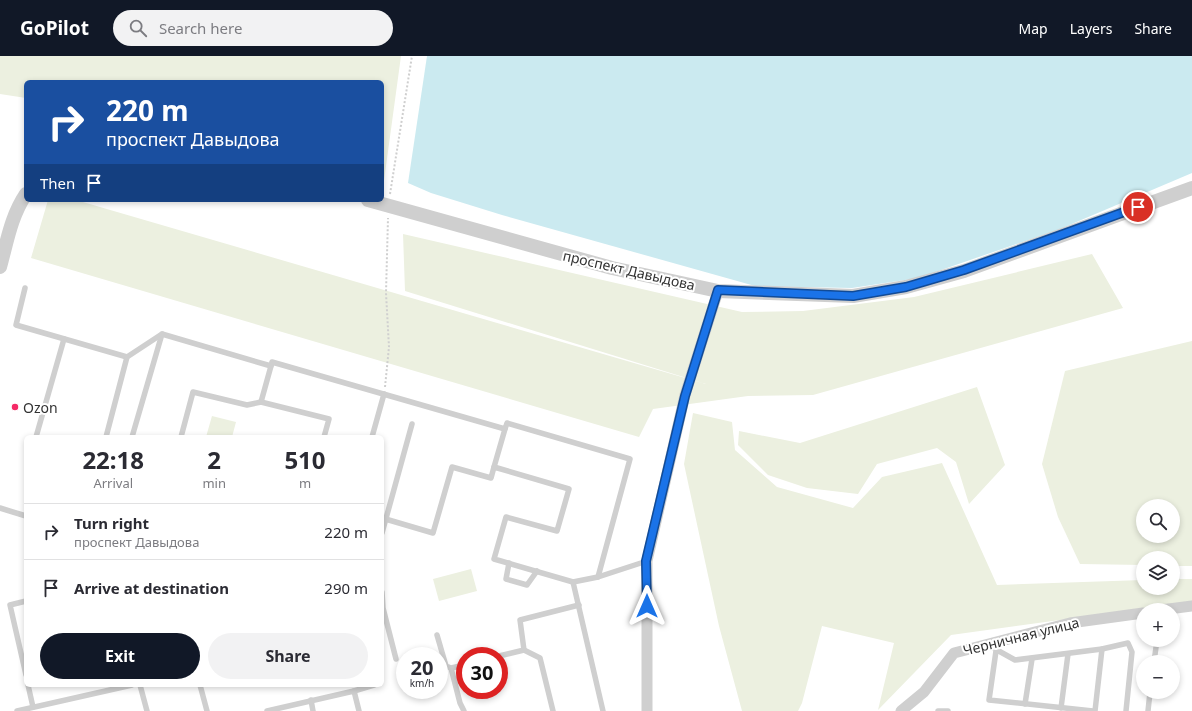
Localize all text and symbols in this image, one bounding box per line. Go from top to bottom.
search box [113,10,393,46]
text: GoPilot [20,15,89,41]
icon: search [127,17,149,39]
text: Search here [159,18,242,38]
text: Map [1019,19,1048,38]
text: Layers [1070,19,1112,38]
text: Share [1134,19,1172,38]
text: 220 m [106,91,189,129]
icon: right [40,96,92,148]
text: проспект Давыдова [106,127,280,151]
icon: arrive [83,172,105,194]
text: Then [40,173,75,193]
pin [1121,190,1155,224]
icon: arrive [1127,196,1149,218]
street label: проспект Давыдова [561,246,697,294]
place label: Ozon [23,398,58,417]
marker: Ozon [10,402,20,412]
text: 22:18 [82,443,144,476]
text: 2 [207,443,221,476]
text: 510 [284,443,326,476]
text: Arrival [93,474,133,492]
text: min [202,474,226,492]
text: m [299,474,311,492]
map controls [1136,499,1180,699]
button: search [1136,499,1180,543]
text: Turn right [74,513,149,533]
icon: right [40,521,62,543]
text: 220 m [324,522,368,542]
text: проспект Давыдова [74,533,199,551]
button: layers [1136,551,1180,595]
icon: arrive [40,577,62,599]
text: Arrive at destination [74,578,229,598]
text: 290 m [324,578,368,598]
position arrow [626,585,668,627]
button: + [1136,603,1180,647]
street label: Черничная улица [961,612,1081,660]
button: Exit [40,633,200,679]
button: Share [208,633,368,679]
speed limit sign: 30 [456,647,508,699]
text: 20 [411,654,433,681]
button: − [1136,655,1180,699]
text: km/h [410,676,434,690]

